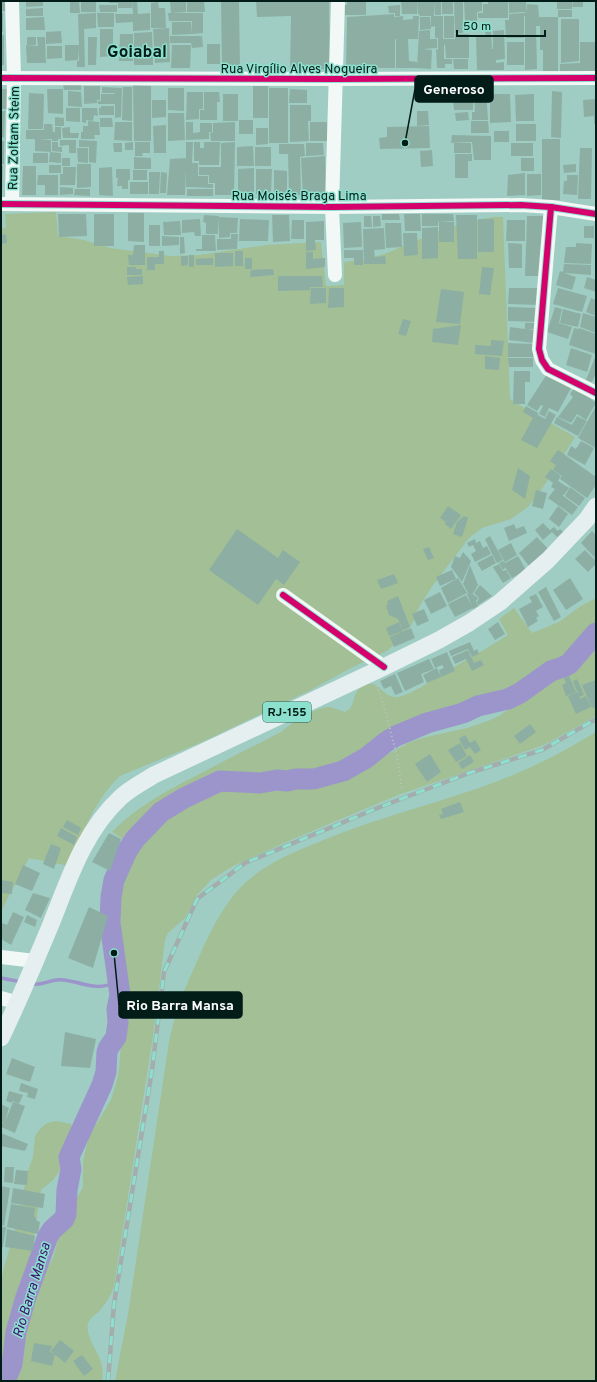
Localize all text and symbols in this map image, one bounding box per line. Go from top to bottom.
scale bar [457,12,545,38]
text: 50 m [463,19,491,35]
district label: Goiabal [107,42,167,64]
street label: Rua Virgílio Alves Nogueira [221,62,377,78]
callout: Generoso [415,76,493,102]
text: Generoso [423,82,485,99]
street label: Rua Zoltam Steim [6,86,24,190]
street label: Rua Moisés Braga Lima [231,189,367,205]
road number: RJ-155 [263,702,311,722]
callout: Rio Barra Mansa [119,992,242,1018]
text: Rio Barra Mansa [126,998,234,1015]
water label: Rio Barra Mansa [10,1240,55,1340]

